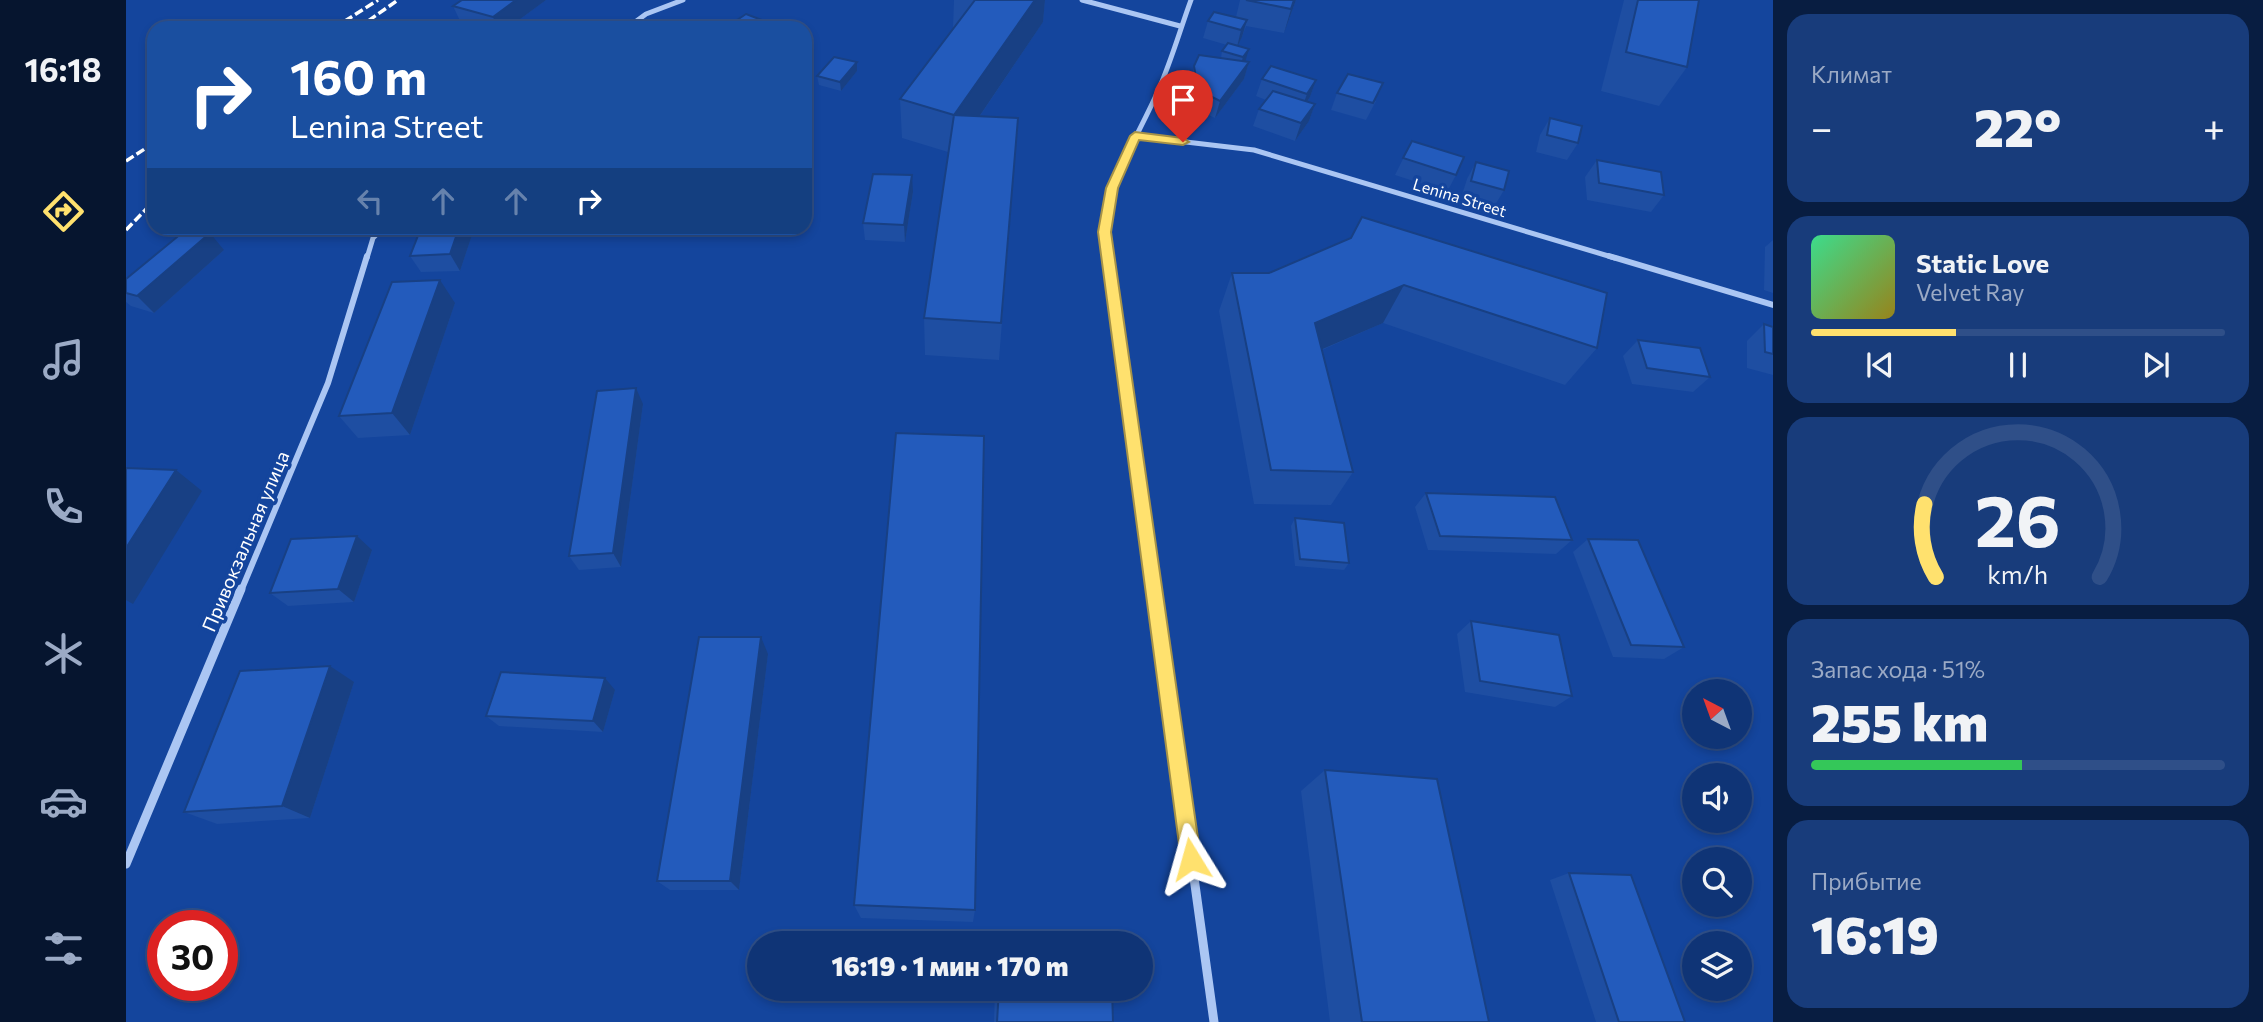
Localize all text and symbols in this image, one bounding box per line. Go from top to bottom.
text: 160 m [290,45,427,105]
text: 16:18 [25,49,101,89]
icon: right [175,49,266,140]
text: Климат [1811,60,1892,88]
pin [1153,70,1213,142]
icon: arrive [1164,81,1202,119]
text: 22° [1974,94,2061,158]
text: − [1811,103,1833,150]
text: + [2203,103,2225,150]
text: Lenina Street [290,105,483,145]
street label: Lenina Street [1411,174,1509,220]
icon: left [351,182,389,220]
icon: ahead [424,182,462,220]
icon: ahead [497,182,535,220]
icon: right [570,182,608,220]
icon: directions [39,187,88,236]
text: Static Love [1916,247,2049,278]
text: Velvet Ray [1916,278,2024,306]
icon: music [39,335,88,384]
icon: previous [1861,346,1899,384]
icon: pause [1999,346,2037,384]
icon: next [2137,346,2175,384]
street label: Привокзальная улица [197,447,293,635]
text: 26 [1975,473,2061,562]
icon: phone [39,482,88,531]
text: km/h [1988,559,2048,589]
icon: climate [39,629,88,678]
text: Запас хода · 51% [1811,655,1985,683]
north arrow [1682,679,1752,749]
map controls [1682,679,1752,1001]
text: 255 km [1811,689,1988,753]
button: sound [1682,763,1752,833]
icon: car [39,777,88,826]
position arrow [1154,822,1228,896]
button: search [1682,847,1752,917]
text: Прибытие [1811,867,1922,895]
text: 16:19 [1811,901,1939,965]
speed limit sign: 30 [147,910,238,1001]
icon: filters [39,924,88,973]
button: layers [1682,931,1752,1001]
text: 16:19 · 1 мин · 170 m [831,950,1069,981]

